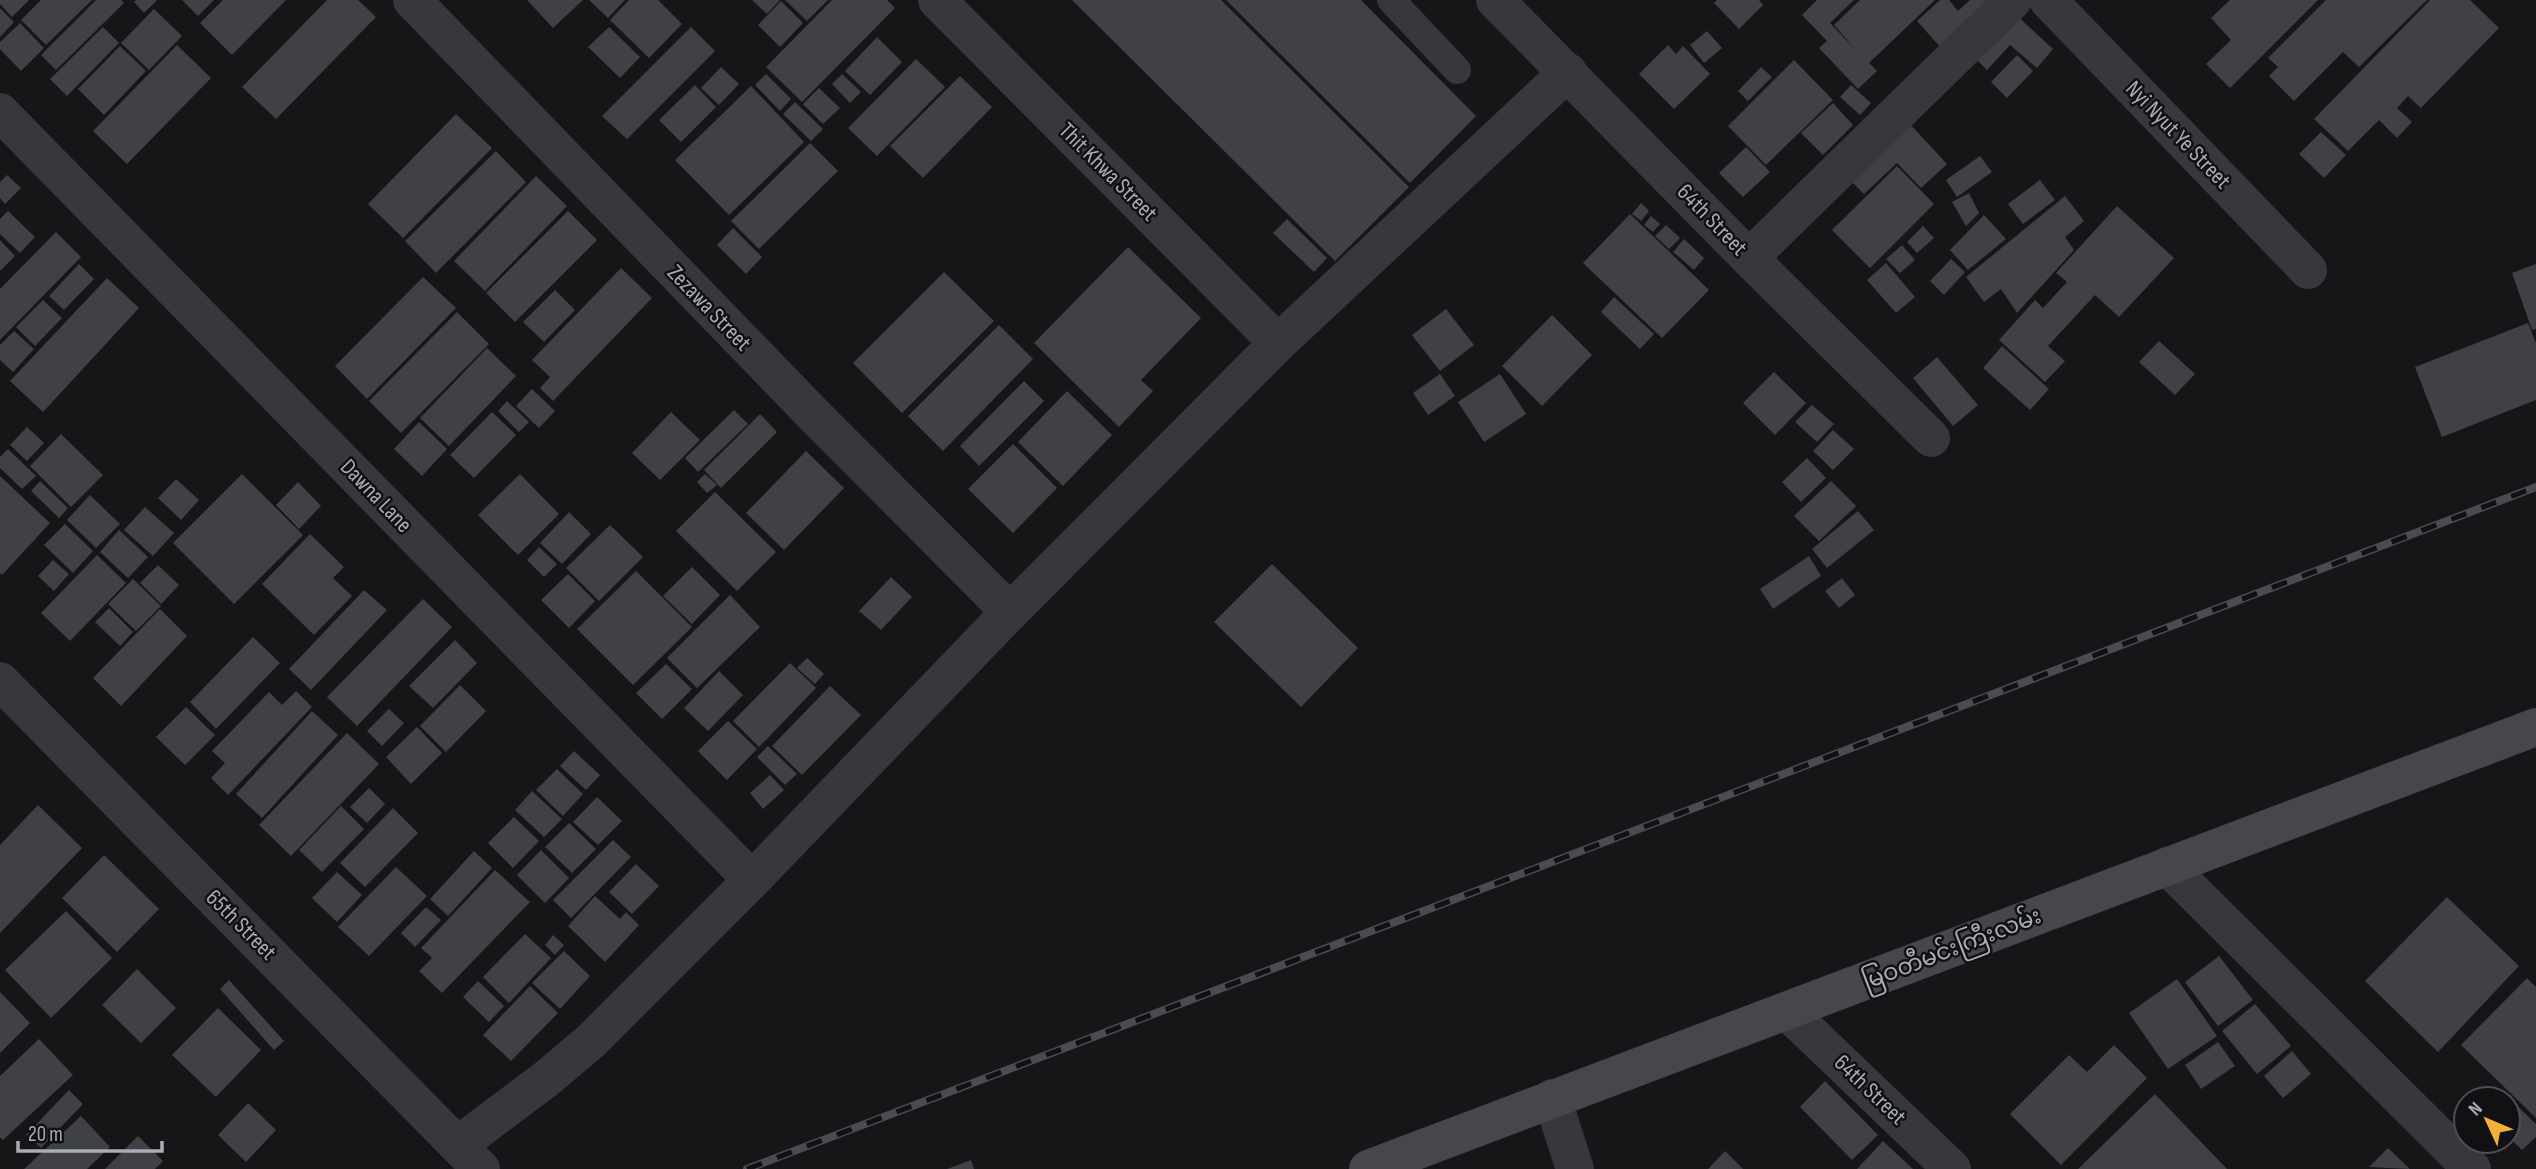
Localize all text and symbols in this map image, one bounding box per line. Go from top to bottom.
street label: Nyi Nyut Ye Street [2120,75,2236,195]
street label: Thit Khwa Street [1053,117,1163,227]
street label: 64th Street [1671,178,1753,262]
street label: Zezawa Street [661,259,757,357]
street label: Dawna Lane [334,453,418,539]
street label: 65th Street [200,884,282,966]
street label: မြဝတီမင်းကြီးလမ်း [1858,899,2047,1000]
street label: 64th Street [1828,1049,1912,1131]
north arrow [2452,1085,2522,1155]
text: N [2464,1098,2488,1121]
scale bar [18,1110,161,1154]
text: 20 m [28,1122,63,1147]

